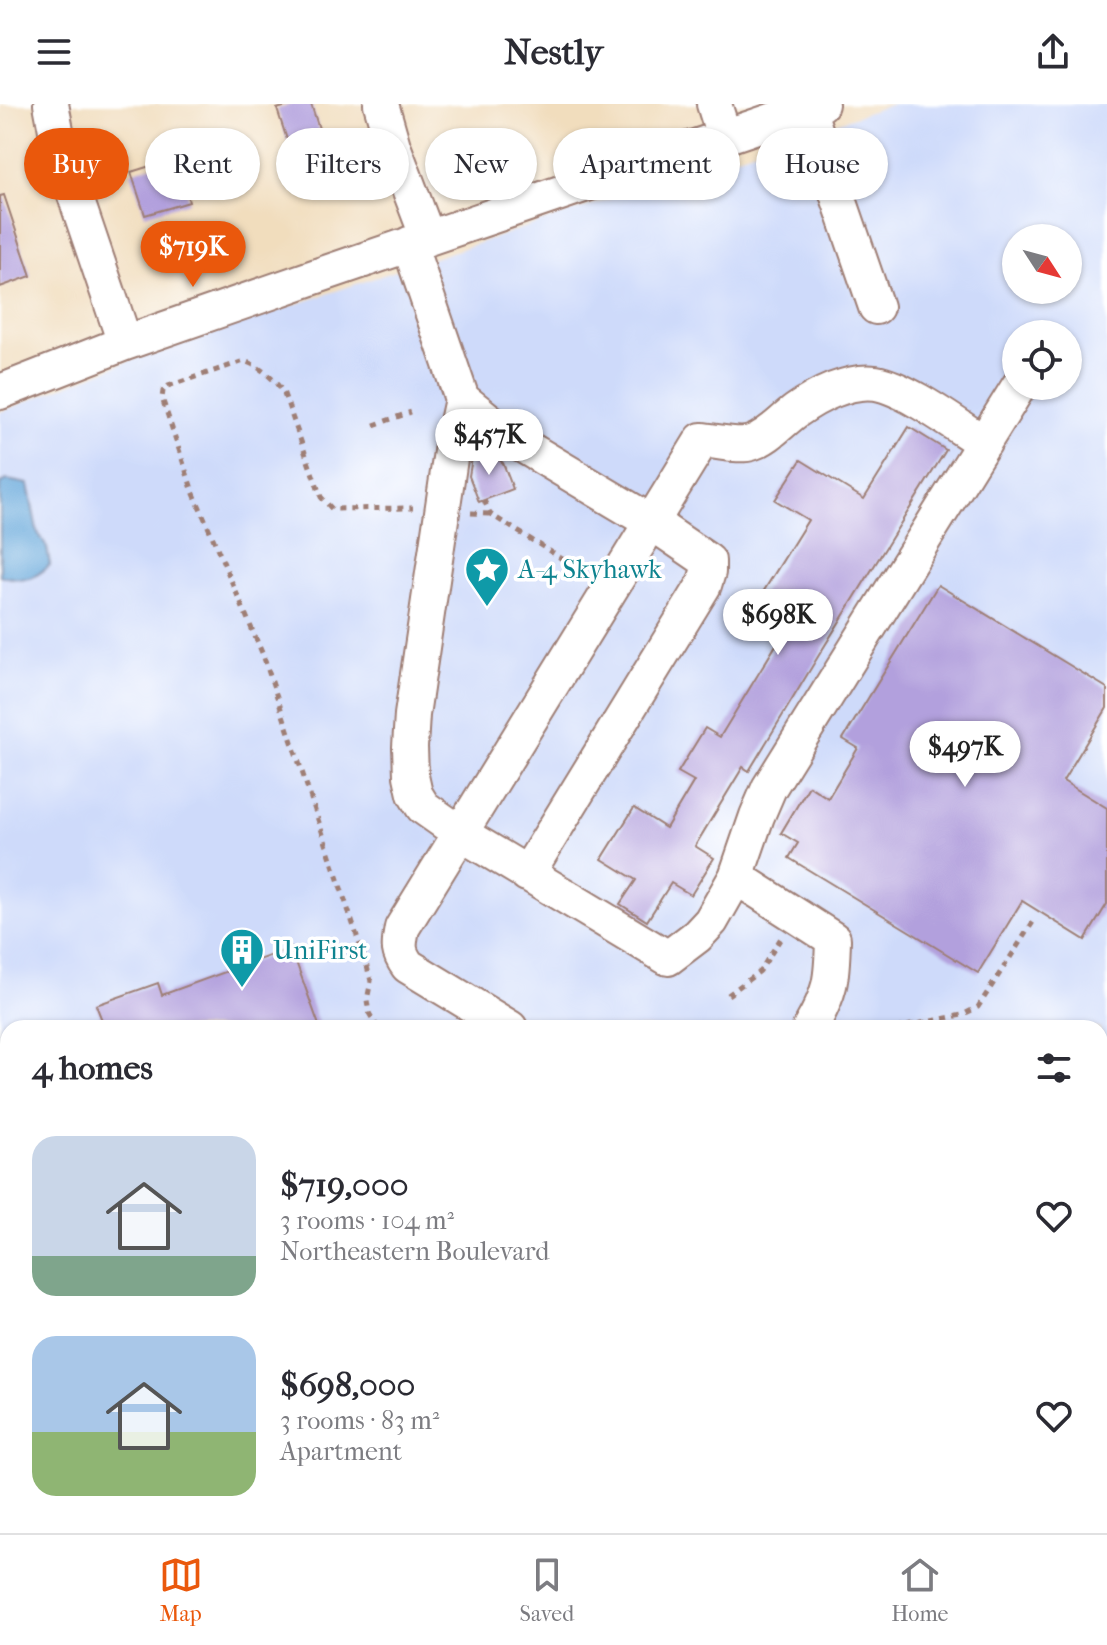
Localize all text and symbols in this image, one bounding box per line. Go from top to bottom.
icon: menu [32,30,76,74]
icon: share [1031,30,1075,74]
text: Nestly [504,31,603,73]
chip: Buy [24,128,129,200]
chip: Rent [145,128,260,200]
chip: Filters [276,128,409,200]
chip: New [425,128,537,200]
chip: Apartment [553,128,740,200]
chip: House [756,128,888,200]
pin: $719K [137,221,249,289]
north arrow [1002,224,1082,304]
map controls [1002,224,1082,400]
text: $719K [159,231,227,262]
button: locate [1002,320,1082,400]
pin: $457K [433,409,545,477]
text: $457K [453,419,525,450]
place icon: A-4 Skyhawk [463,545,511,608]
place label: A-4 Skyhawk [517,554,662,585]
pin: $698K [722,589,834,657]
text: $698K [741,599,815,630]
pin: $497K [909,721,1021,789]
text: $497K [928,731,1002,762]
building icon: UniFirst [218,926,266,989]
place label: UniFirst [273,935,368,966]
icon: filters [1032,1046,1076,1090]
text: 4 homes [32,1048,153,1088]
text: $719,000 [280,1165,408,1205]
icon: home [96,1168,192,1264]
icon: heart [1032,1194,1076,1238]
text: 3 rooms · 104 m² [280,1205,454,1236]
text: Northeastern Boulevard [280,1236,549,1267]
text: $698,000 [280,1365,415,1405]
icon: home [96,1368,192,1464]
icon: heart [1032,1394,1076,1438]
text: 3 rooms · 83 m² [280,1405,439,1436]
text: Apartment [280,1436,402,1467]
tab: Map [159,1553,203,1627]
tab: Saved [520,1553,574,1627]
tab: Home [891,1553,948,1627]

